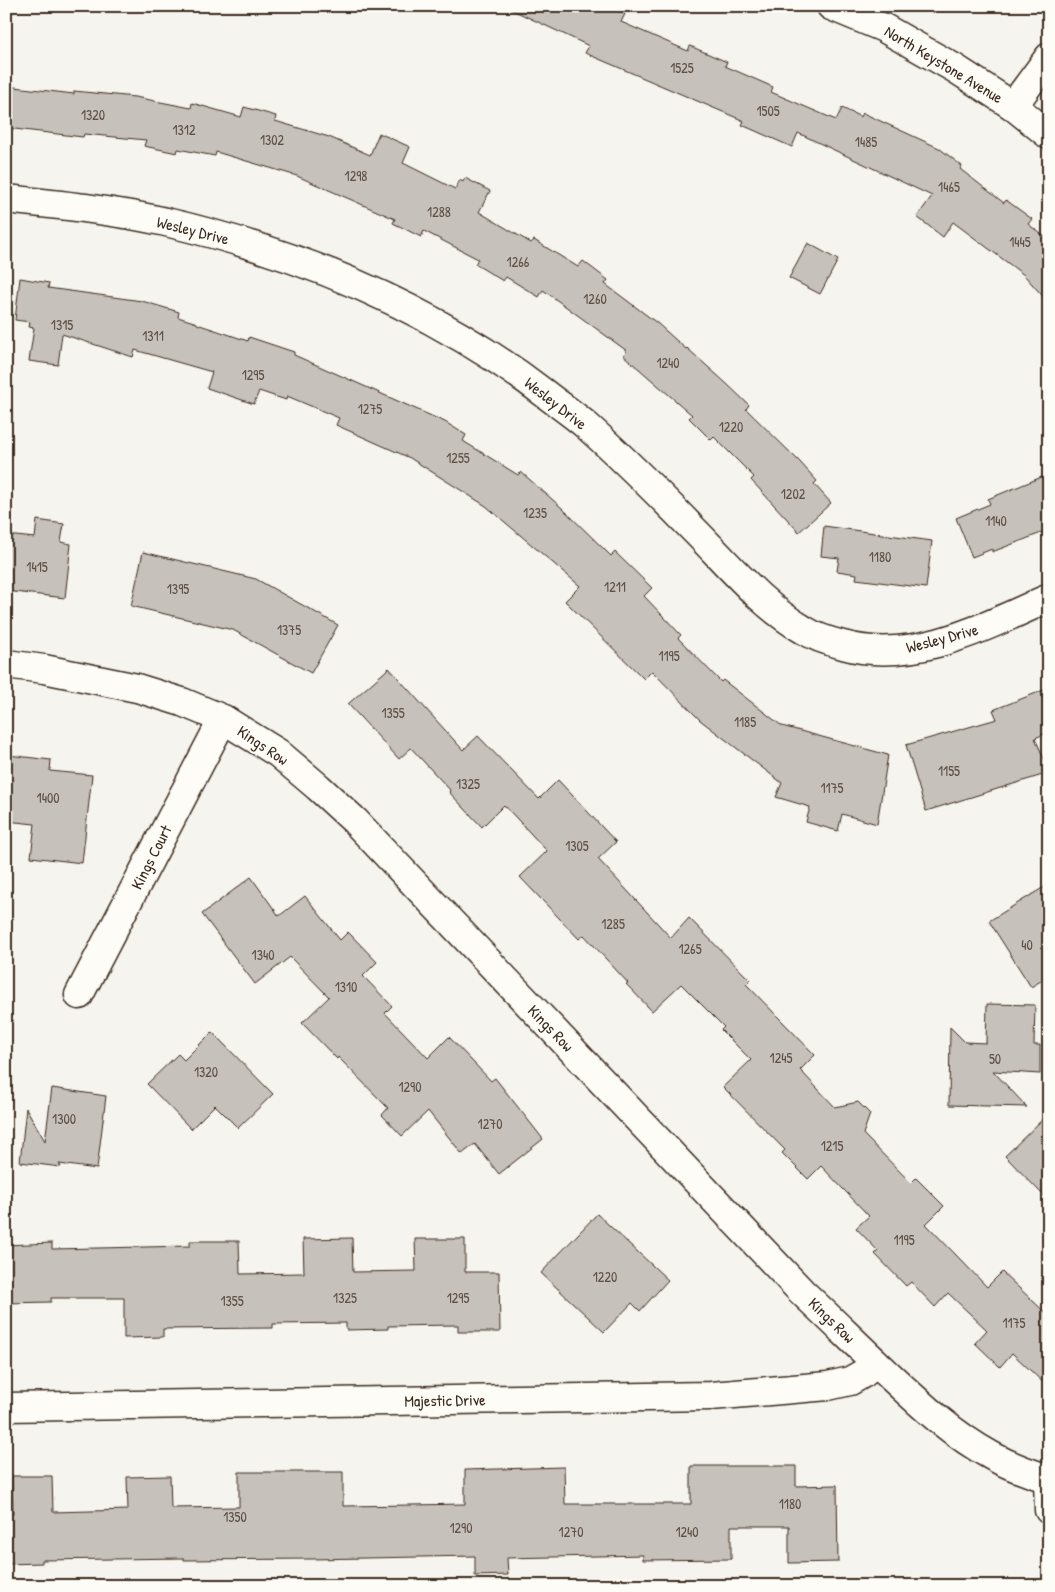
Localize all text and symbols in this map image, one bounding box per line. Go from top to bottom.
street label: North Keystone Avenue [881,20,1008,108]
house number: 1525 [670,58,694,77]
house number: 1505 [756,101,780,120]
house number: 1320 [81,105,105,124]
house number: 1312 [173,120,196,139]
house number: 1302 [260,130,285,149]
house number: 1485 [855,132,877,151]
house number: 1298 [345,166,367,185]
house number: 1465 [938,177,960,196]
house number: 1288 [427,202,451,221]
street label: Wesley Drive [155,210,232,250]
house number: 1445 [1009,232,1031,251]
house number: 1266 [507,252,530,271]
house number: 1260 [583,289,607,308]
house number: 1315 [51,315,73,334]
house number: 1311 [142,326,164,345]
house number: 1240 [656,353,680,372]
house number: 1295 [242,365,264,384]
street label: Wesley Drive [520,372,592,435]
house number: 1275 [358,399,382,418]
house number: 1220 [719,417,743,436]
house number: 1255 [446,448,470,467]
house number: 1202 [781,484,806,503]
house number: 1235 [523,503,547,522]
house number: 1140 [985,511,1007,530]
house number: 1180 [869,547,891,566]
house number: 1415 [26,557,48,576]
house number: 1211 [604,577,626,596]
house number: 1395 [167,579,189,598]
street label: Wesley Drive [904,618,981,658]
house number: 1375 [277,620,301,639]
house number: 1195 [658,646,680,665]
house number: 1355 [381,703,405,722]
house number: 1185 [734,712,756,731]
street label: Kings Row [233,720,293,770]
house number: 1155 [938,761,960,780]
house number: 1325 [456,774,480,793]
house number: 1175 [820,778,844,797]
house number: 1400 [37,788,59,807]
street label: Kings Court [125,821,177,893]
house number: 1305 [565,836,589,855]
house number: 1285 [601,914,625,933]
house number: 40 [1021,935,1033,954]
house number: 1265 [678,939,702,958]
house number: 1340 [252,945,274,964]
house number: 1310 [335,977,357,996]
street label: Kings Row [523,1000,579,1056]
house number: 1245 [770,1048,792,1067]
house number: 50 [989,1049,1001,1068]
house number: 1320 [194,1062,218,1081]
house number: 1290 [398,1077,422,1096]
house number: 1300 [52,1109,76,1128]
house number: 1270 [478,1114,502,1133]
house number: 1215 [821,1136,843,1155]
house number: 1195 [893,1230,915,1249]
house number: 1220 [593,1267,617,1286]
house number: 1325 [333,1288,357,1307]
house number: 1295 [447,1288,469,1307]
house number: 1355 [220,1291,244,1310]
street label: Kings Row [804,1292,860,1348]
house number: 1175 [1002,1313,1026,1332]
street label: Majestic Drive [404,1388,486,1412]
house number: 1180 [779,1494,801,1513]
house number: 1350 [223,1507,247,1526]
house number: 1290 [449,1518,473,1537]
house number: 1270 [559,1522,583,1541]
house number: 1240 [675,1522,699,1541]

